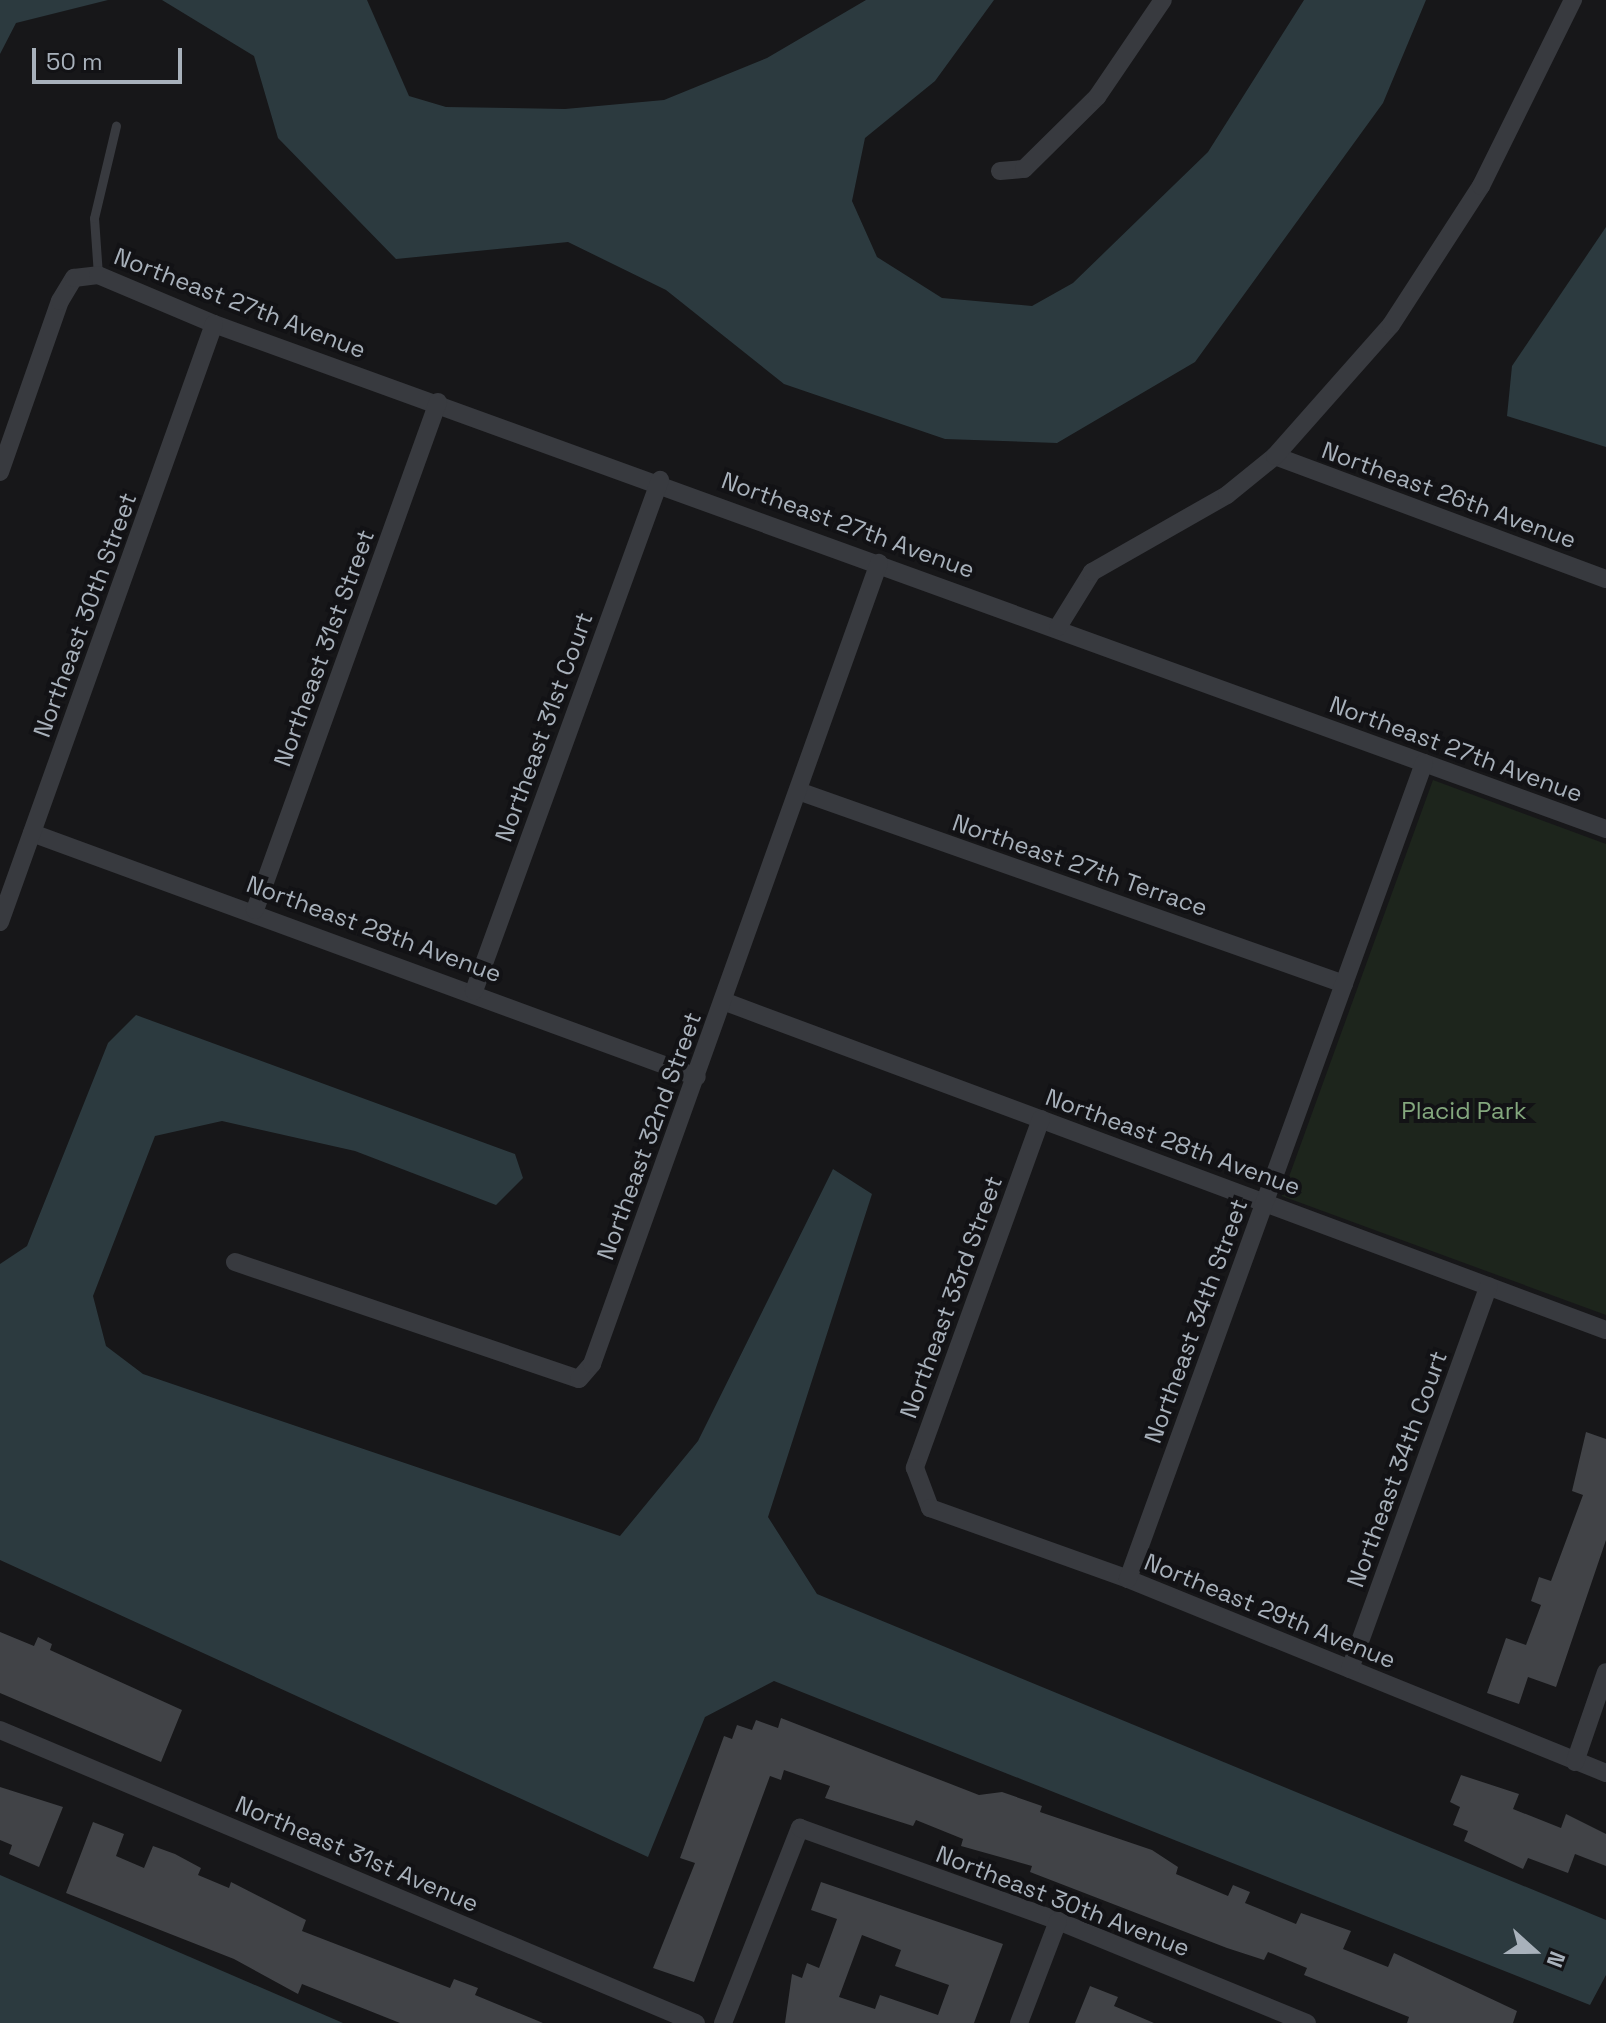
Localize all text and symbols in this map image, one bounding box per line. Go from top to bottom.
scale bar [36,32,186,82]
text: 50 m [46,46,103,77]
street label: Northeast 27th Avenue [110,242,370,364]
street label: Northeast 26th Avenue [1318,435,1580,555]
street label: Northeast 27th Avenue [717,466,979,584]
street label: Northeast 30th Street [27,489,143,741]
street label: Northeast 31st Street [268,526,380,770]
street label: Northeast 31st Court [489,608,599,846]
street label: Northeast 27th Avenue [1325,690,1587,808]
street label: Northeast 27th Terrace [948,808,1212,922]
street label: Northeast 28th Avenue [243,869,505,989]
street label: Northeast 32nd Street [591,1008,707,1264]
street label: Northeast 28th Avenue [1042,1082,1304,1202]
park label: Placid Park [1401,1097,1527,1125]
street label: Northeast 33rd Street [894,1172,1008,1422]
street label: Northeast 34th Street [1138,1195,1254,1447]
street label: Northeast 34th Court [1341,1347,1453,1591]
street label: Northeast 29th Avenue [1140,1547,1400,1675]
street label: Northeast 31st Avenue [231,1790,483,1918]
street label: Northeast 30th Avenue [932,1839,1194,1963]
north arrow [1494,1911,1574,1991]
text: N [1541,1948,1572,1972]

